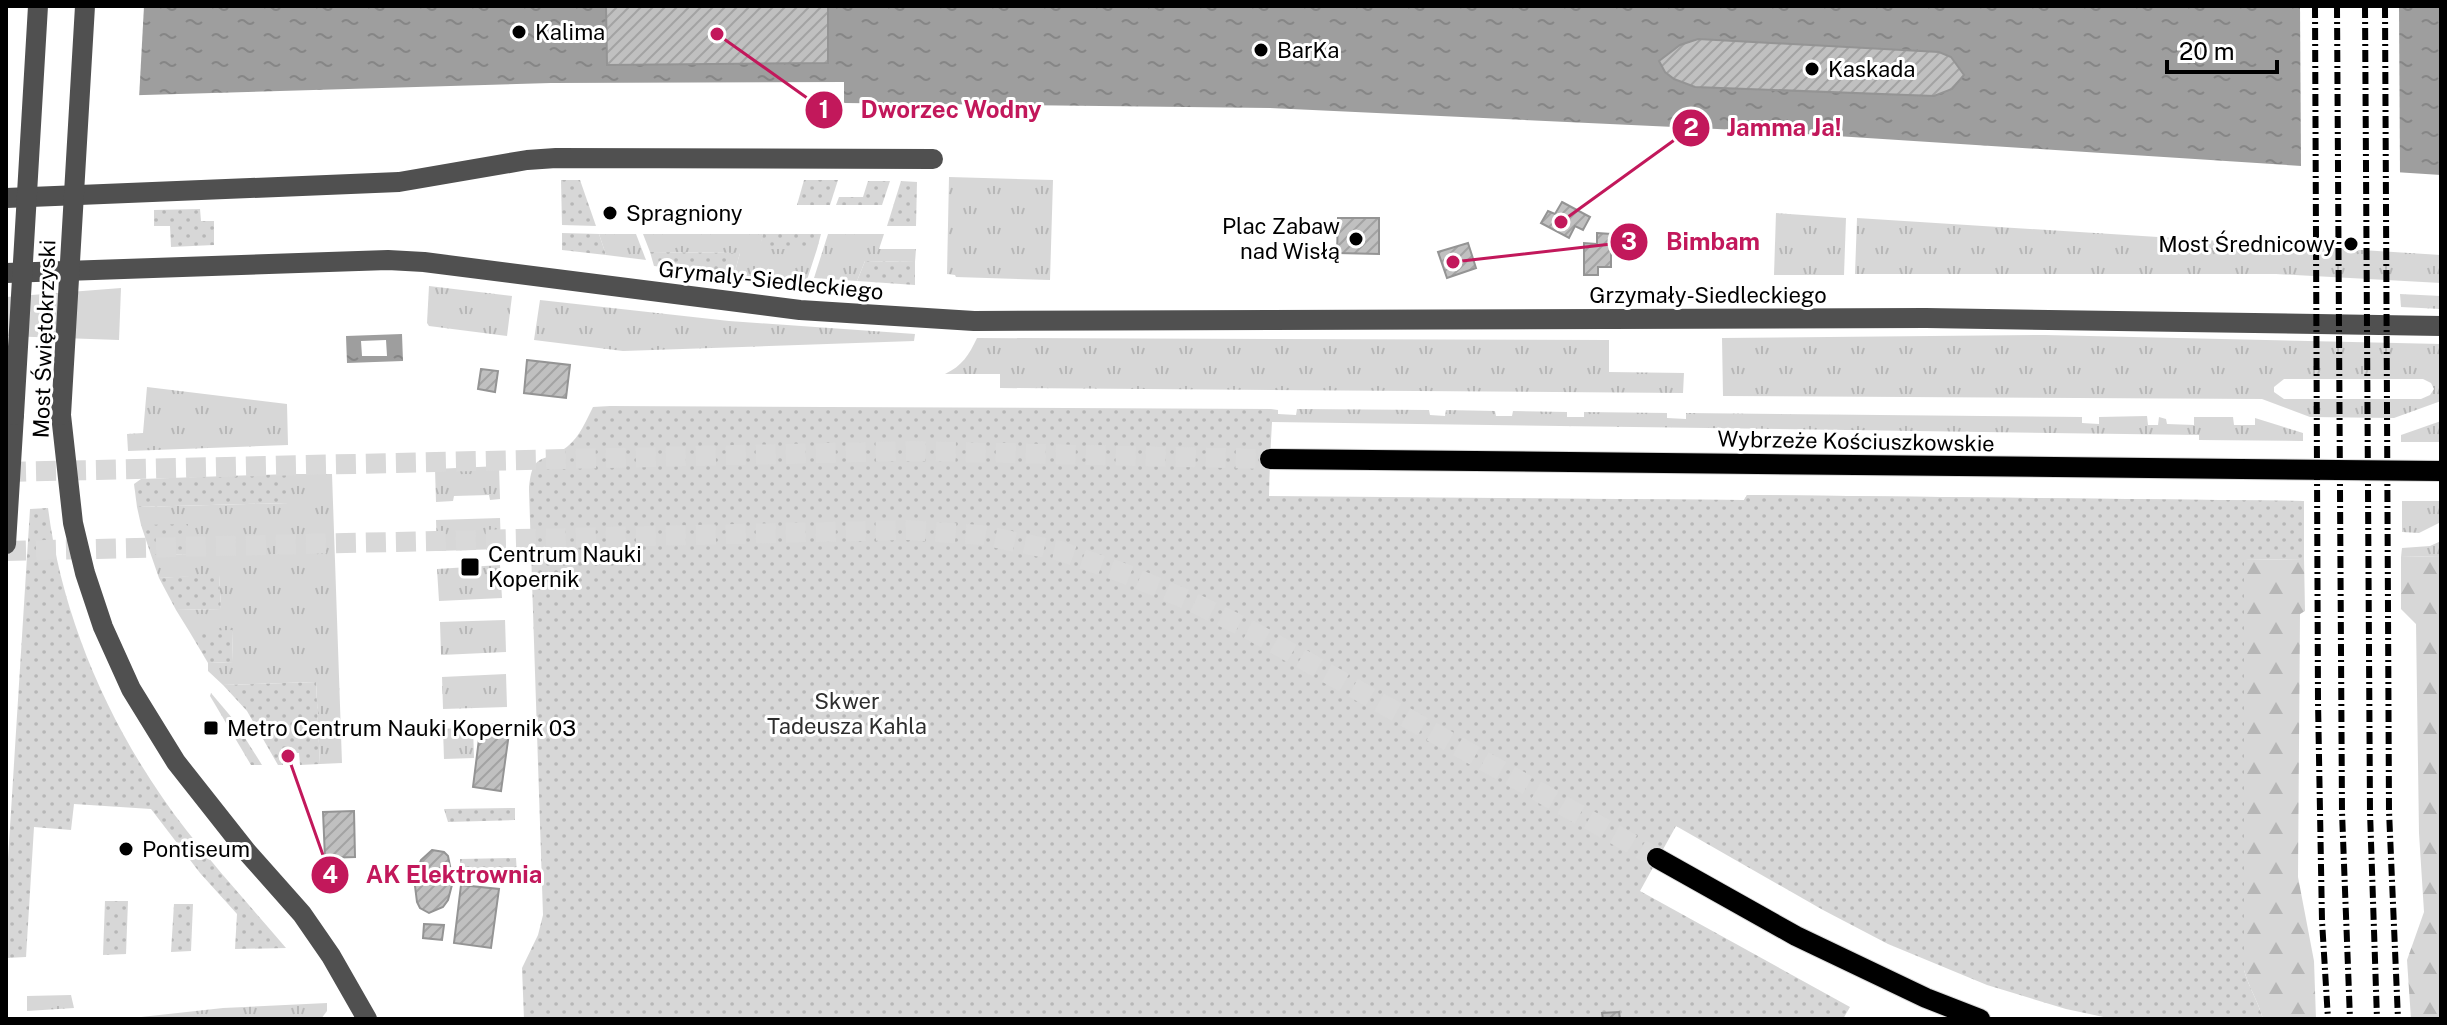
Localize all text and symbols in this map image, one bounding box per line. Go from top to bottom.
place label: Kalima [535,19,605,45]
marker: Kalima [510,23,528,41]
scale bar [2167,24,2277,74]
place label: BarKa [1277,37,1340,63]
text: 20 m [2179,37,2235,65]
marker: BarKa [1252,41,1270,59]
place label: Kaskada [1828,56,1916,82]
marker: Kaskada [1803,60,1821,78]
callout: Dworzec Wodny [804,86,1058,134]
text: 1 [819,95,829,123]
text: Dworzec Wodny [861,95,1042,123]
callout: Jamma Ja! [1671,104,1858,152]
text: 2 [1683,113,1699,141]
text: Jamma Ja! [1726,113,1842,141]
place label: Spragniony [626,200,743,226]
marker: Spragniony [601,204,619,222]
place label: Plac Zabaw nad Wisłą [1222,213,1340,264]
callout: Bimbam [1609,218,1776,266]
text: 3 [1621,227,1637,255]
text: Bimbam [1666,227,1760,255]
marker: Plac Zabaw nad Wisłą [1347,230,1365,248]
place label: Most Średnicowy [2158,230,2335,257]
marker: Most Średnicowy [2342,235,2360,253]
street label: Most Świętokrzyski [27,239,60,439]
street label: Grymaly-Siedleckiego [657,255,885,305]
street label: Grzymały-Siedleckiego [1589,282,1827,308]
street label: Wybrzeże Kościuszkowskie [1717,426,1995,456]
place label: Centrum Nauki Kopernik [488,541,642,592]
marker: Centrum Nauki Kopernik [459,556,481,578]
park label: Skwer Tadeusza Kahla [767,688,927,739]
place label: Metro Centrum Nauki Kopernik 03 [227,715,576,741]
marker: Metro Centrum Nauki Kopernik 03 [202,719,220,737]
place label: Pontiseum [142,836,250,862]
marker: Pontiseum [117,840,135,858]
callout: AK Elektrownia [310,851,559,899]
text: 4 [322,860,338,888]
text: AK Elektrownia [366,860,542,888]

